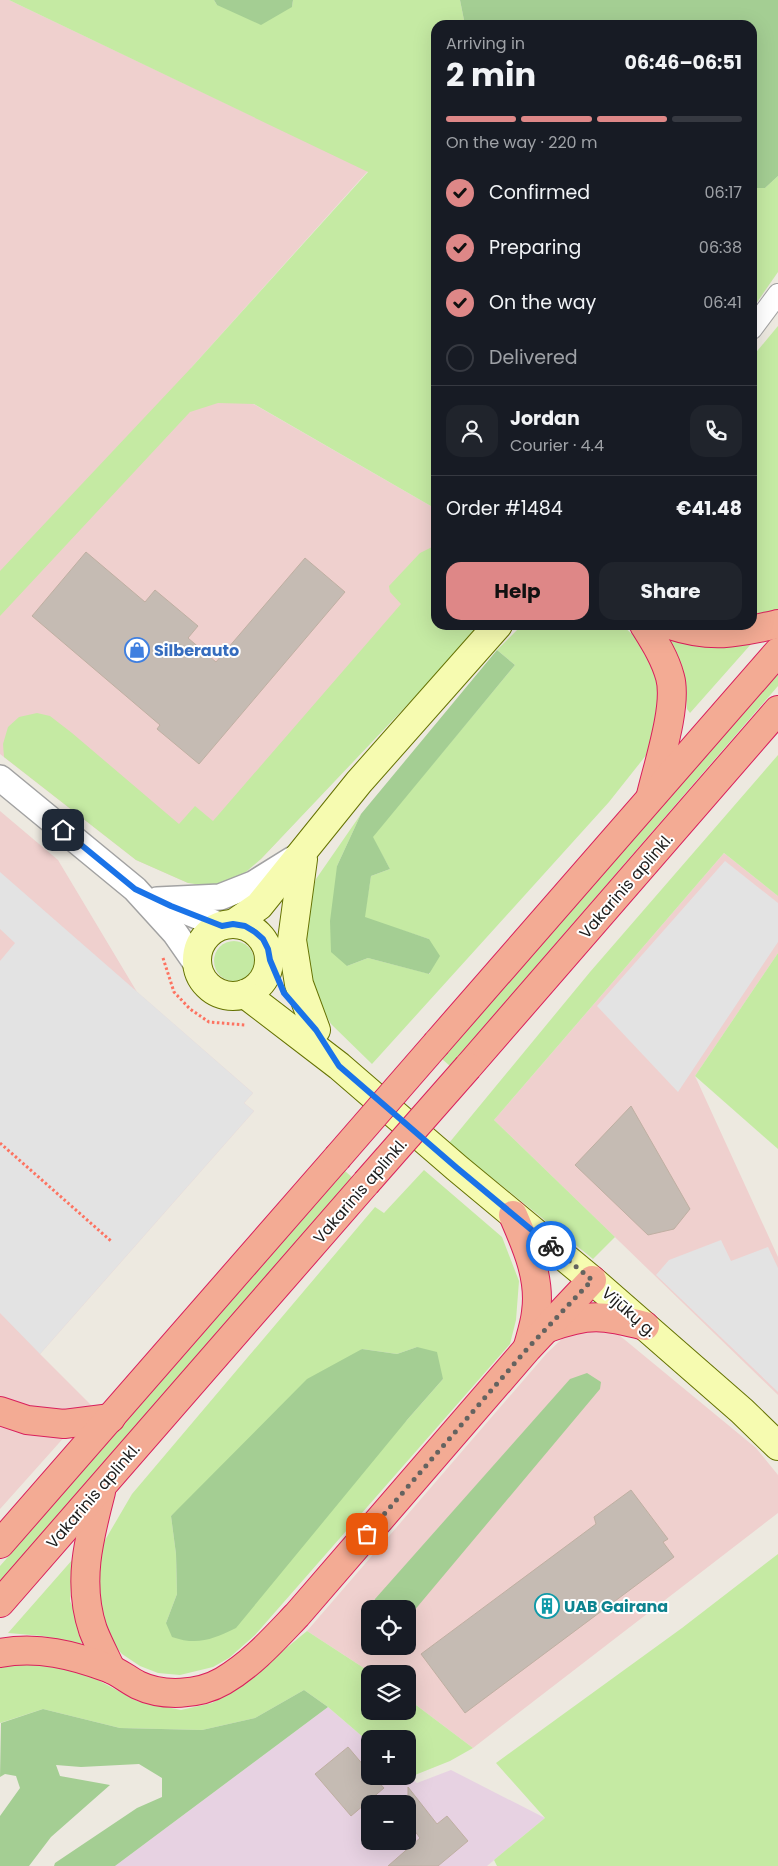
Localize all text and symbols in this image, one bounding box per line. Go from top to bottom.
text: Arriving in [446,32,525,55]
text: 06:46–06:51 [625,49,742,76]
text: 2 min [446,52,536,97]
text: On the way · 220 m [446,131,597,154]
icon: check [446,179,474,207]
text: Confirmed [489,179,590,206]
text: 06:17 [705,181,742,204]
icon: check [446,234,474,262]
text: Preparing [489,234,581,261]
text: 06:38 [699,236,742,259]
icon: check [446,289,474,317]
text: On the way [489,289,596,316]
text: 06:41 [703,291,742,314]
text: Delivered [489,344,578,371]
button: person [446,405,498,457]
text: Jordan [510,405,580,432]
button: phone [690,405,742,457]
text: Courier · 4.4 [510,434,604,457]
text: Order #1484 [446,495,563,522]
text: €41.48 [676,495,742,522]
button: Help [446,562,589,620]
button: Share [599,562,742,620]
shop icon: Silberauto [124,637,150,663]
place label: Silberauto [154,639,239,662]
pin [42,809,84,851]
icon: home [49,816,77,844]
street label: Vakarinis aplinkl. [574,828,678,944]
street label: Vakarinis aplinkl. [308,1133,412,1249]
courier [526,1221,576,1271]
icon: bike [537,1232,565,1260]
street label: Vijūkų g. [597,1282,661,1342]
street label: Vakarinis aplinkl. [41,1438,145,1554]
pin [346,1513,388,1555]
icon: bag [353,1520,381,1548]
building icon: UAB Gairana [534,1593,560,1619]
place label: UAB Gairana [564,1595,668,1618]
map controls [361,1600,416,1850]
button: locate [361,1600,416,1655]
button: layers [361,1665,416,1720]
button: + [361,1730,416,1785]
button: − [361,1795,416,1850]

